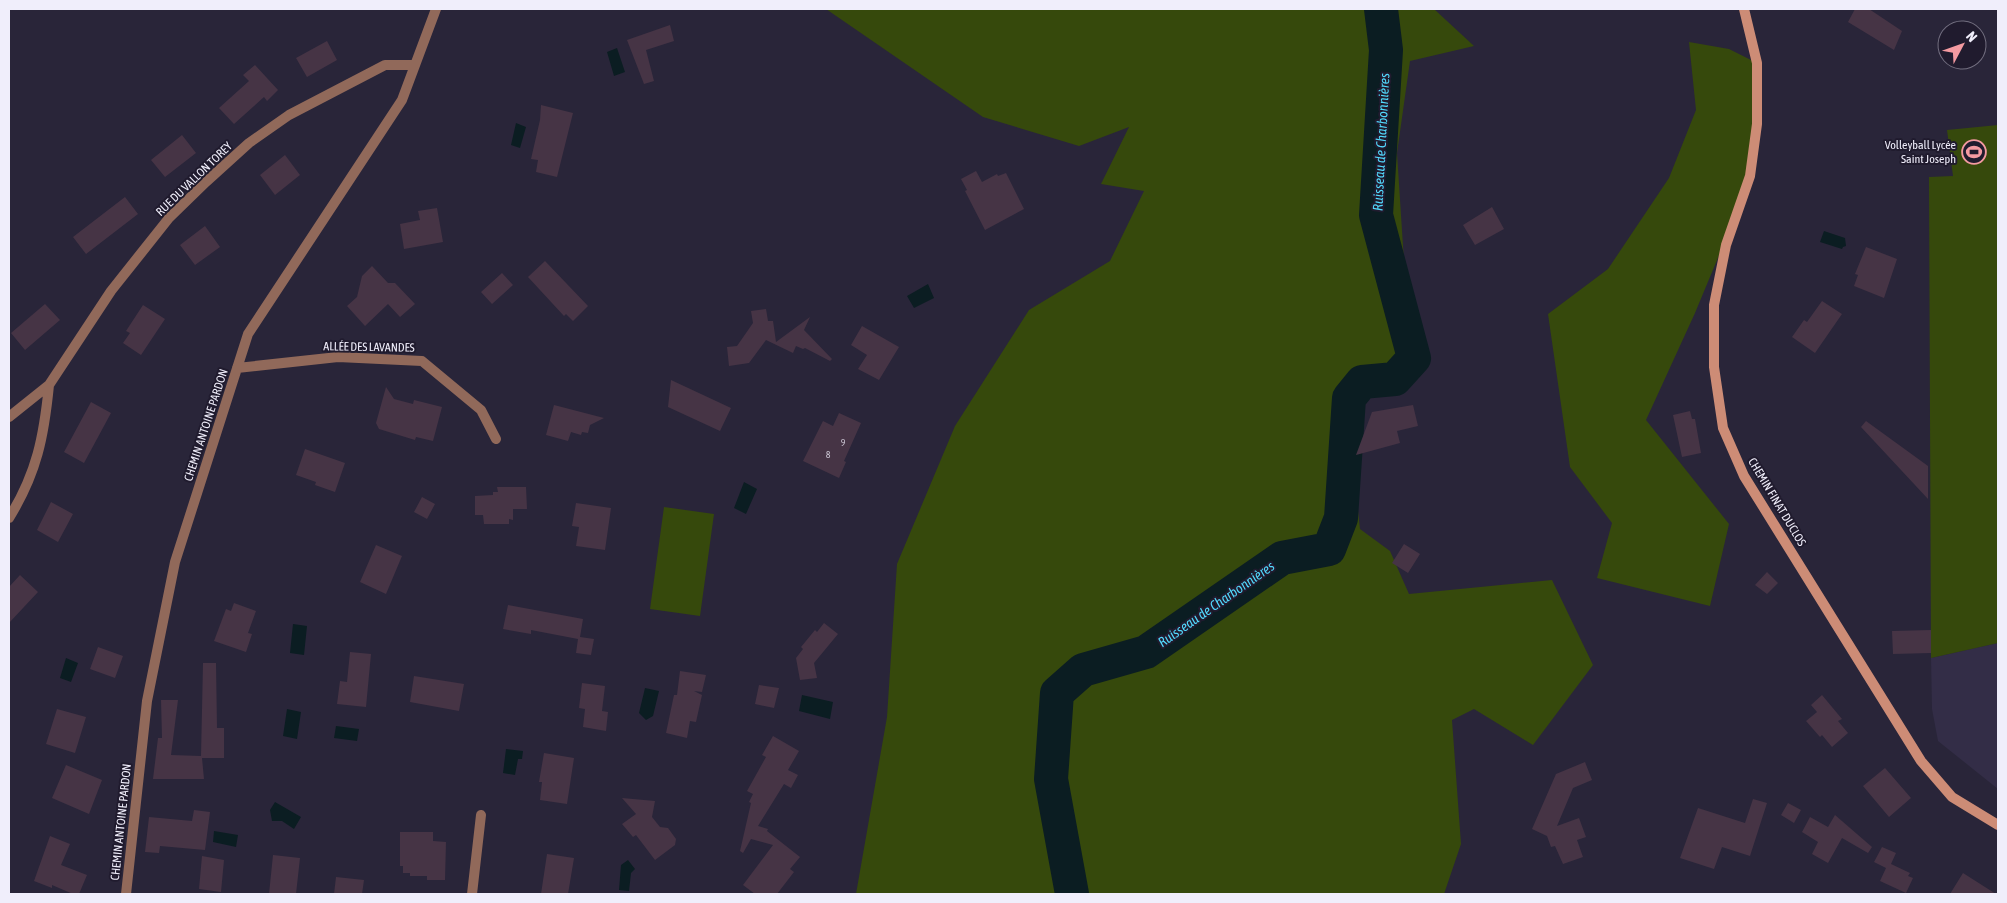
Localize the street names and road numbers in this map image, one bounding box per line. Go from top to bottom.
street label: RUE DU VALLON TOREY [153,139,235,219]
street label: ALLÉE DES LAVANDES [323,339,415,355]
street label: CHEMIN ANTOINE PARDON [181,367,231,483]
street label: CHEMIN FINAT DUCLOS [1745,455,1809,549]
street label: CHEMIN ANTOINE PARDON [108,763,134,881]

